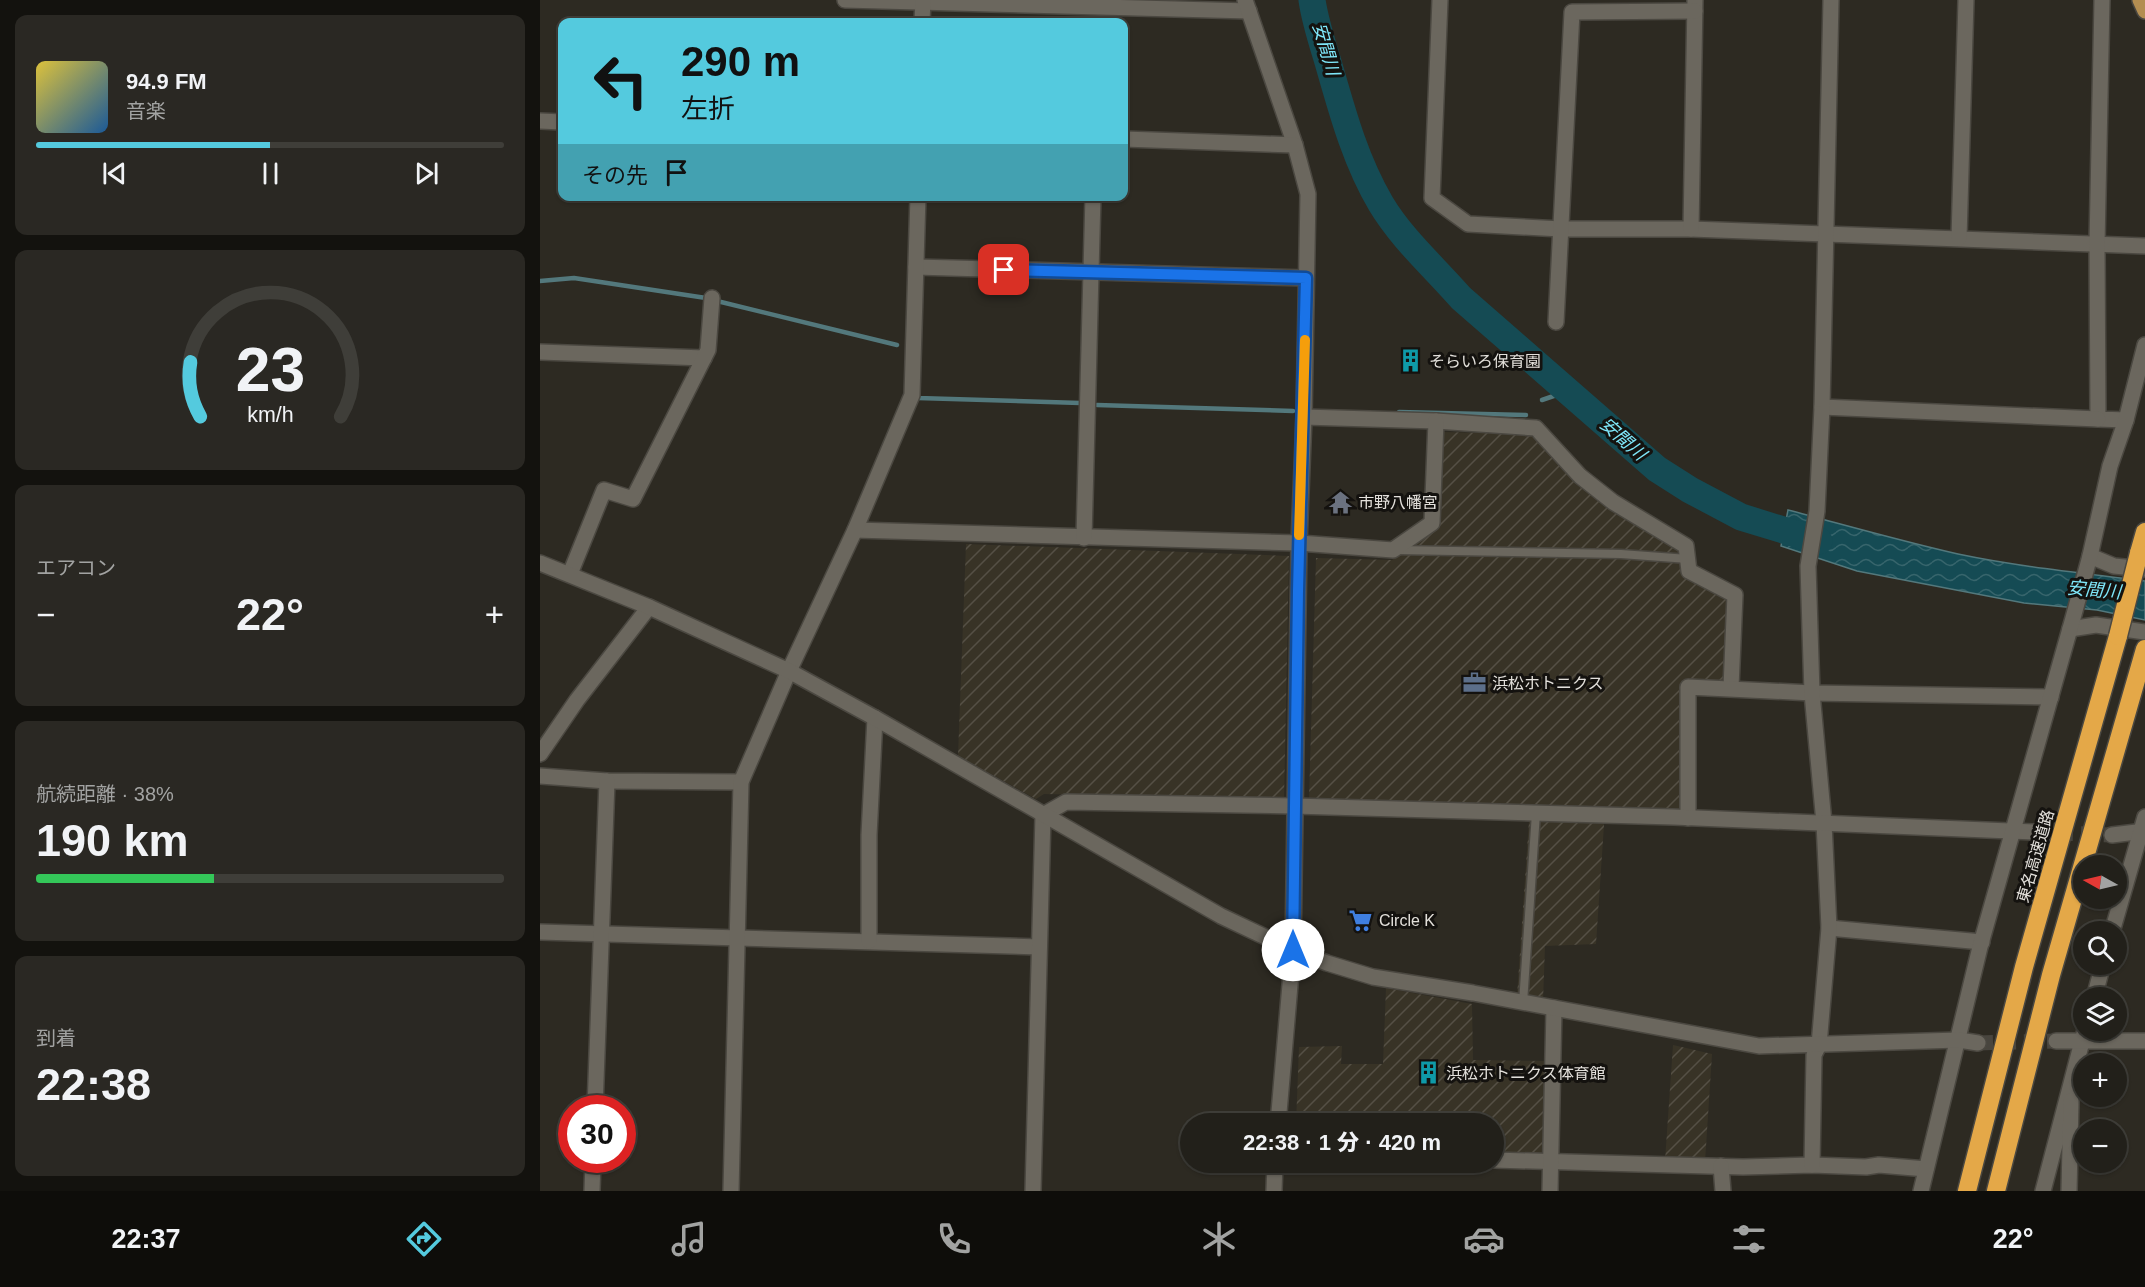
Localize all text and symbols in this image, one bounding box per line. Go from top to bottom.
water label: 安間川 [1309,20,1344,80]
text: 290 m [681,38,800,85]
icon: left [582,42,660,120]
text: 94.9 FM [126,69,207,94]
text: 左折 [681,94,735,124]
text: 音楽 [126,100,166,122]
icon: arrive [660,156,693,189]
icon: previous [98,157,131,190]
icon: pause [254,157,287,190]
icon: next [410,157,443,190]
text: その先 [582,163,648,188]
pin [978,244,1029,295]
icon: arrive [987,253,1020,286]
text: 23 [235,335,305,404]
building icon: そらいろ保育園 [1398,348,1424,374]
place label: そらいろ保育園 [1429,353,1541,370]
text: km/h [247,404,293,428]
water label: 安間川 [1596,414,1651,466]
temple icon: 市野八幡宮 [1327,489,1353,515]
place label: 市野八幡宮 [1358,494,1438,511]
text: エアコン [36,557,116,579]
water label: 安間川 [2066,578,2124,602]
text: 22° [236,589,304,640]
text: − [36,596,55,633]
text: + [485,596,504,633]
office icon: 浜松ホトニクス [1461,670,1487,696]
place label: 浜松ホトニクス [1492,675,1604,692]
text: 航続距離 · 38% [36,783,174,805]
street label: 東名高速道路 [2014,808,2057,905]
text: 190 km [36,815,189,866]
north arrow [2073,855,2127,909]
map controls [2073,855,2127,1173]
supermarket icon: Circle K [1348,907,1374,933]
place label: Circle K [1379,912,1435,929]
position arrow [1261,918,1325,982]
button: search [2073,921,2127,975]
button: layers [2073,987,2127,1041]
text: 到着 [36,1027,76,1049]
button: + [2073,1053,2127,1107]
text: 22:38 [36,1059,151,1110]
building icon: 浜松ホトニクス体育館 [1415,1060,1441,1086]
place label: 浜松ホトニクス体育館 [1446,1065,1606,1082]
speed limit sign: 30 [558,1095,636,1173]
button: − [2073,1119,2127,1173]
text: 22:38 · 1 分 · 420 m [1243,1130,1441,1155]
icon: directions [403,1218,445,1260]
icon: music [668,1218,710,1260]
icon: phone [933,1218,975,1260]
icon: climate [1198,1218,1240,1260]
icon: car [1463,1218,1505,1260]
icon: filters [1728,1218,1770,1260]
text: 22:37 [111,1224,181,1254]
text: 22° [1993,1224,2033,1254]

